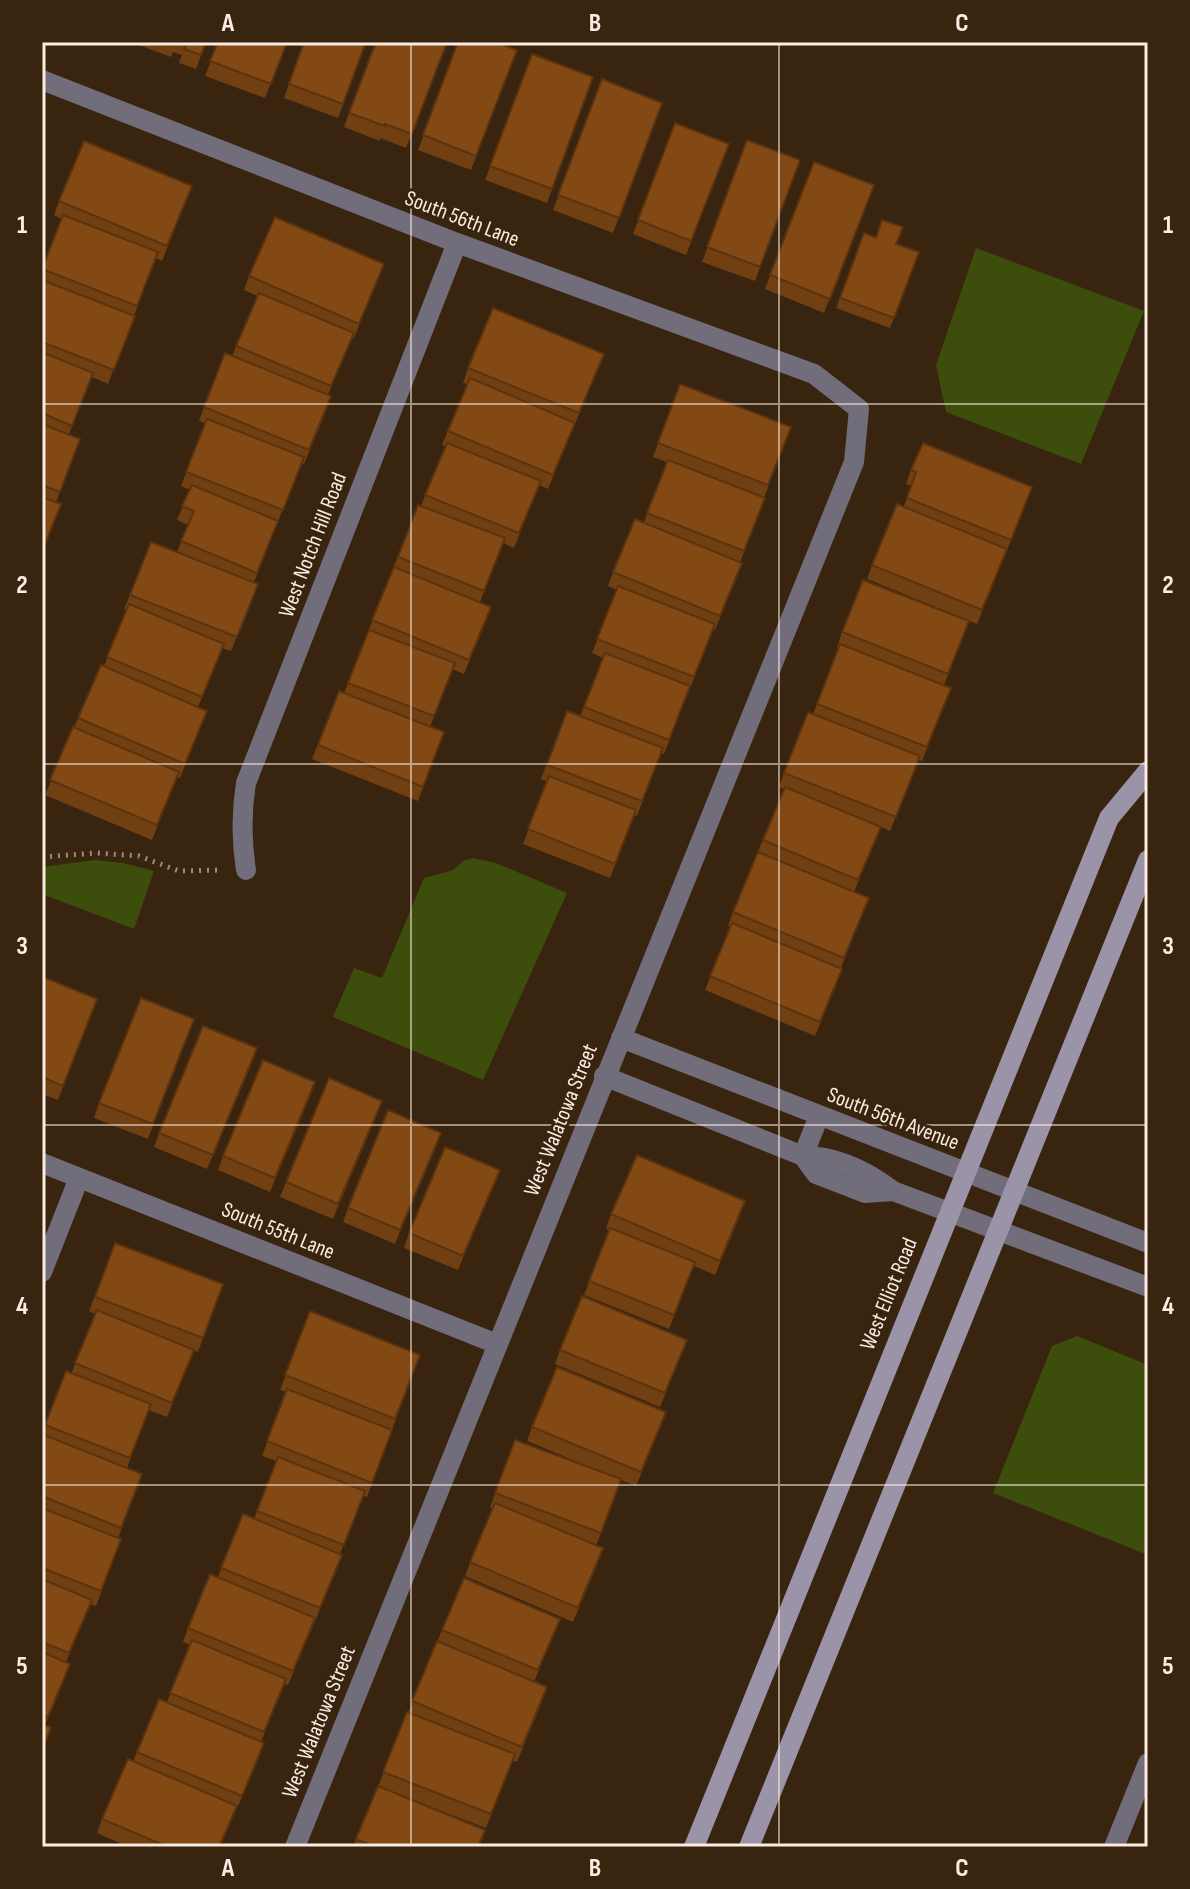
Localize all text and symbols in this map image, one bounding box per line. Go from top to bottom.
text: A [221,8,235,39]
text: B [589,8,601,39]
text: C [955,8,969,39]
street label: South 56th Lane [401,185,523,253]
text: 1 [17,210,27,241]
text: 1 [1163,210,1173,241]
street label: West Notch Hill Road [273,469,353,621]
text: 2 [16,570,28,601]
text: 2 [1162,570,1174,601]
text: 3 [16,931,28,962]
text: 3 [1162,931,1174,962]
street label: West Walatowa Street [518,1040,604,1200]
street label: South 56th Avenue [823,1081,963,1157]
street label: South 55th Lane [218,1196,338,1266]
street label: West Elliot Road [854,1234,924,1354]
text: 4 [16,1291,28,1322]
text: 4 [1162,1291,1174,1322]
street label: West Walatowa Street [276,1642,362,1802]
text: 5 [16,1651,28,1682]
text: 5 [1162,1651,1174,1682]
text: A [221,1853,235,1884]
text: B [589,1853,601,1884]
text: C [955,1853,969,1884]

